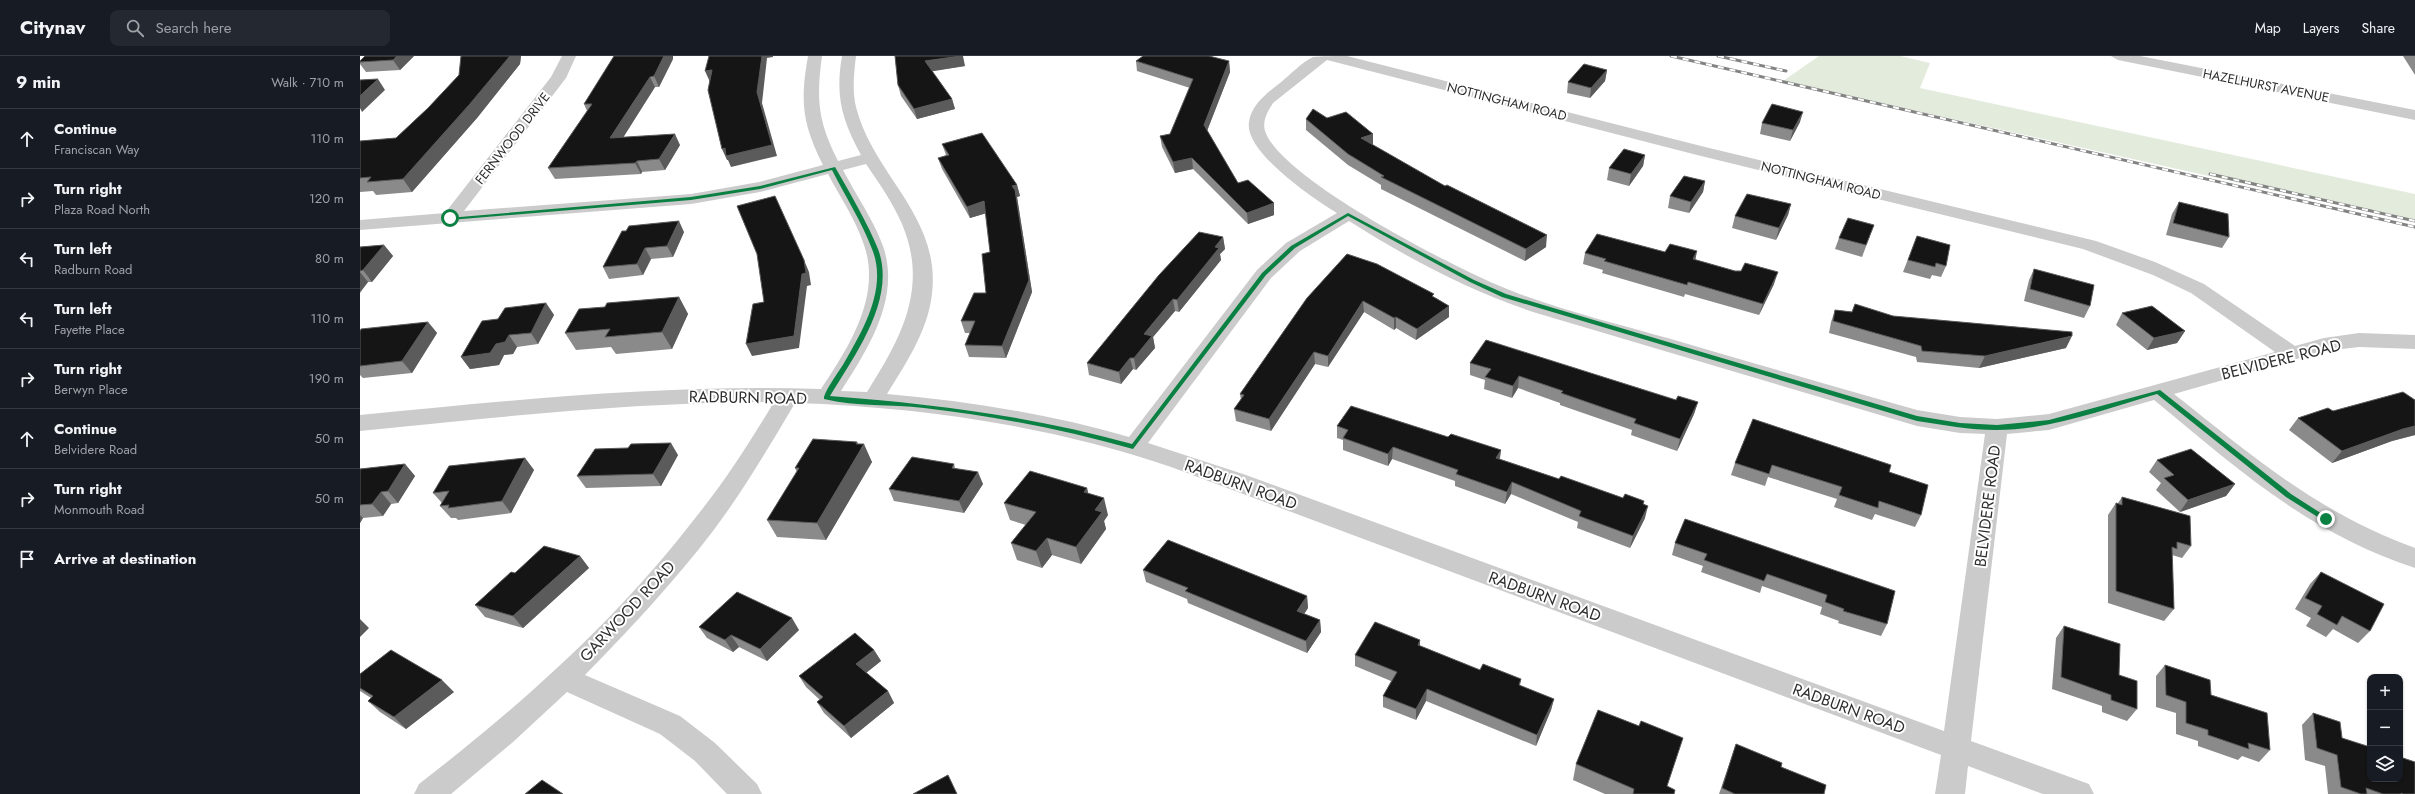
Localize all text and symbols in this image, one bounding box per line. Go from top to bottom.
search box [110,10,390,46]
text: Citynav [20,14,86,41]
icon: search [124,17,146,39]
text: Search here [156,17,231,39]
text: Map [2255,18,2281,38]
text: Layers [2303,18,2339,38]
text: Share [2361,18,2395,38]
street label: HAZELHURST AVENUE [2201,64,2331,107]
text: 9 min [16,70,61,94]
text: Walk · 710 m [271,73,344,92]
street label: NOTTINGHAM ROAD [1445,77,1569,126]
street label: FERNWOOD DRIVE [470,88,554,188]
text: Continue [54,118,117,140]
icon: ahead [16,128,38,150]
text: 110 m [310,129,344,148]
text: Franciscan Way [54,140,139,159]
street label: NOTTINGHAM ROAD [1759,156,1883,205]
text: Turn right [54,178,122,200]
icon: right [16,188,38,210]
text: 120 m [309,189,344,208]
text: Plaza Road North [54,200,150,219]
route start [441,209,459,227]
text: Turn left [54,238,112,260]
icon: left [16,248,38,270]
text: 80 m [315,249,344,268]
text: Radburn Road [54,260,132,279]
text: Turn left [54,298,112,320]
icon: left [16,308,38,330]
text: 110 m [310,309,344,328]
text: Fayette Place [54,320,125,339]
street label: BELVIDERE ROAD [2219,333,2344,385]
text: Turn right [54,358,122,380]
icon: right [16,368,38,390]
text: 190 m [309,369,344,388]
text: Berwyn Place [54,380,128,399]
street label: RADBURN ROAD [689,385,807,410]
text: Continue [54,418,117,440]
icon: ahead [16,428,38,450]
text: 50 m [315,429,344,448]
text: Belvidere Road [54,440,137,459]
street label: BELVIDERE ROAD [1969,444,2006,568]
street label: RADBURN ROAD [1181,453,1300,516]
text: Turn right [54,478,122,500]
icon: right [16,488,38,510]
text: 50 m [315,489,344,508]
text: Monmouth Road [54,500,144,519]
route end [2317,510,2335,528]
icon: arrive [16,548,38,570]
text: Arrive at destination [54,548,196,570]
street label: GARWOOD ROAD [574,556,680,667]
street label: RADBURN ROAD [1485,565,1604,628]
map controls [2367,674,2403,782]
button: + [2367,674,2403,710]
street label: RADBURN ROAD [1789,677,1908,740]
button: − [2367,710,2403,746]
button: layers [2367,746,2403,782]

